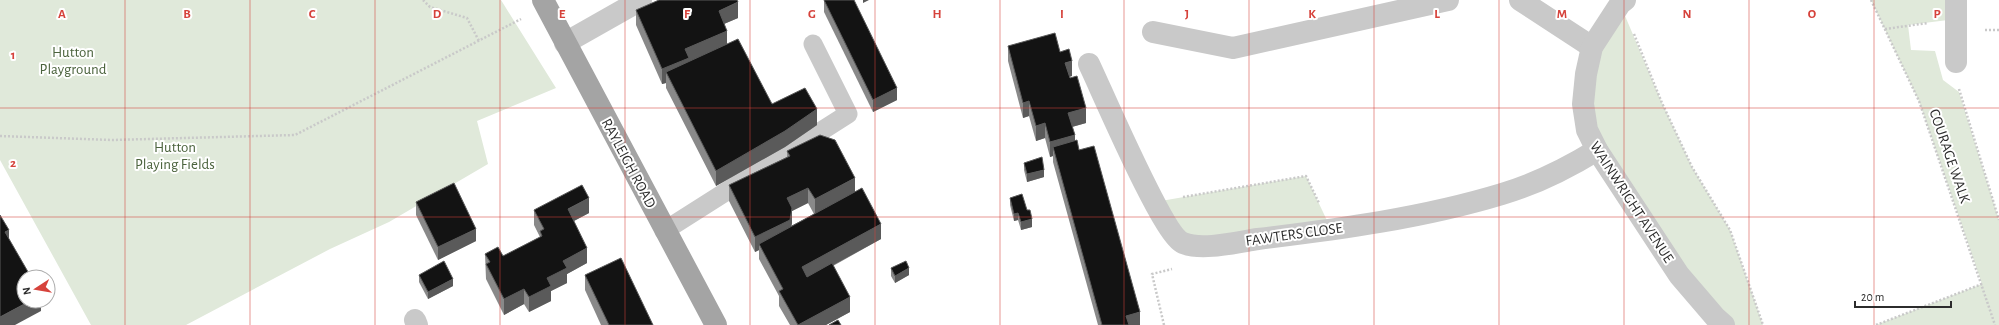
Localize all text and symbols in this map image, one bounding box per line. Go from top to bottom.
text: A [58,8,66,21]
text: B [183,8,191,21]
text: C [309,8,316,21]
text: D [433,8,442,21]
text: E [559,8,566,21]
text: F [684,8,691,21]
text: G [808,8,816,21]
text: H [932,8,942,21]
text: I [1060,8,1064,21]
text: J [1185,8,1189,21]
text: K [1308,8,1316,21]
text: L [1434,8,1440,21]
text: M [1557,8,1567,21]
text: N [1682,8,1692,21]
text: O [1808,8,1817,21]
text: P [1933,8,1941,21]
park label: Hutton Playground [40,45,107,77]
text: 1 [11,49,15,62]
street label: COURAGE WALK [1926,107,1973,206]
street label: RAYLEIGH ROAD [599,116,659,211]
street label: WAINWRIGHT AVENUE [1587,139,1676,265]
park label: Hutton Playing Fields [135,140,215,172]
text: 2 [10,157,16,170]
street label: FAWTERS CLOSE [1245,220,1343,249]
north arrow [16,269,56,309]
scale bar [1855,283,1951,309]
text: N [21,286,33,296]
text: 20 m [1861,291,1884,303]

